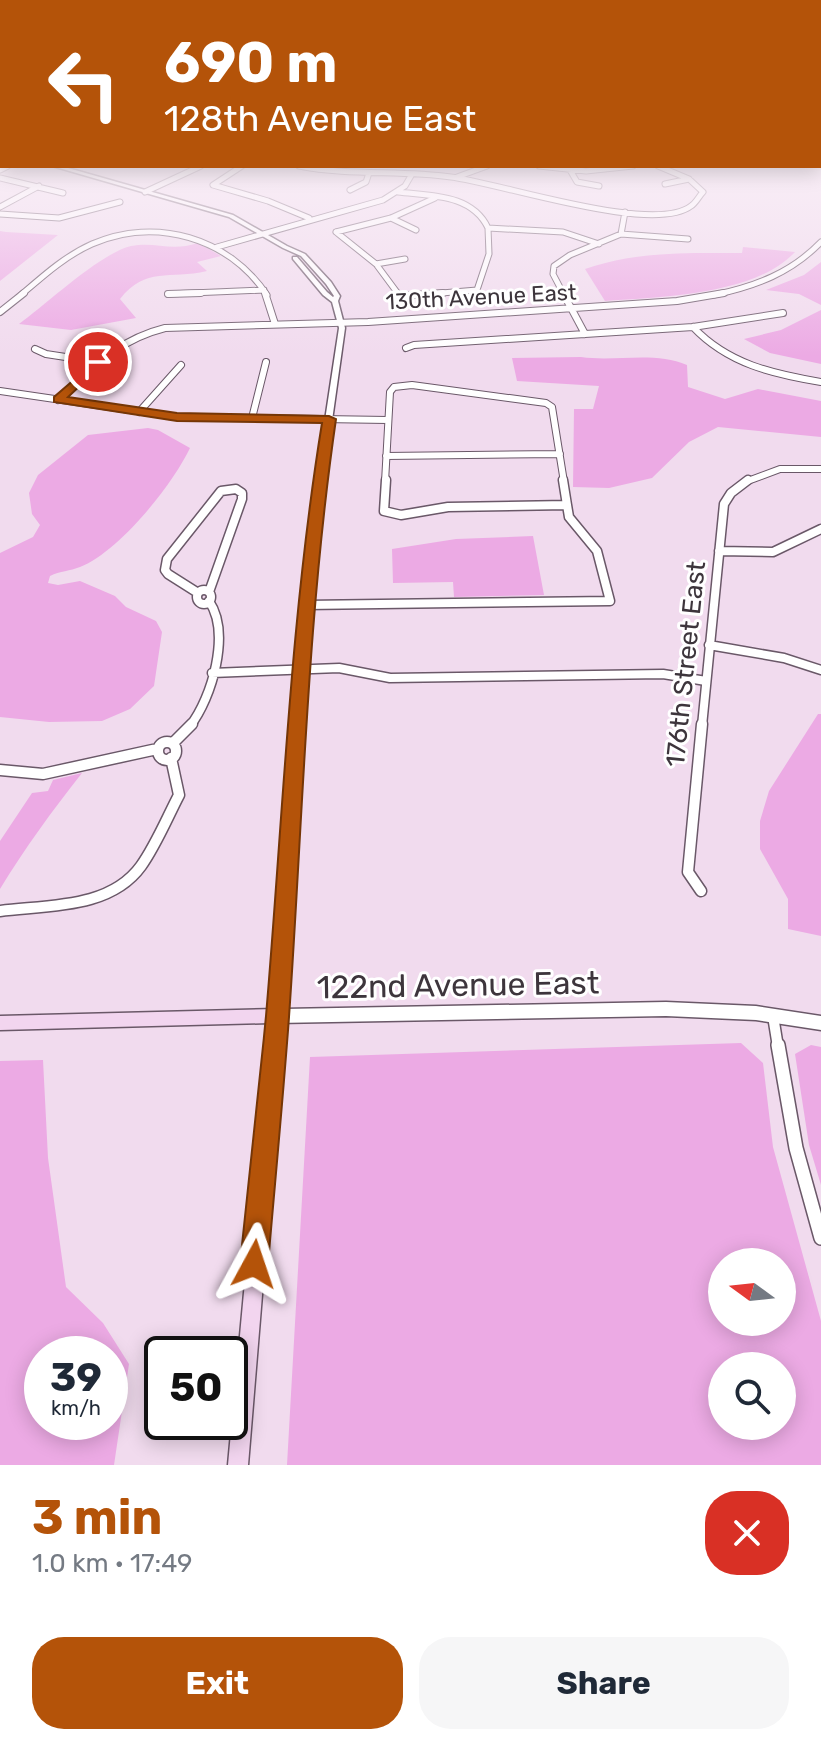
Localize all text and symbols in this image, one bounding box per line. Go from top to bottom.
text: 690 m [164,30,338,96]
icon: left [32,32,136,136]
text: 128th Avenue East [164,97,476,140]
street label: 130th Avenue East [385,278,578,315]
pin [64,328,132,396]
icon: arrive [76,340,120,384]
street label: 176th Street East [660,560,712,768]
street label: 122nd Avenue East [316,964,600,1006]
position arrow [212,1222,296,1306]
north arrow [708,1248,796,1336]
map controls [708,1248,796,1440]
speed limit sign: 50 [144,1336,248,1440]
button: search [708,1352,796,1440]
text: 39 [50,1354,102,1401]
text: km/h [51,1396,101,1420]
text: 3 min [32,1489,162,1546]
button: close [705,1491,789,1575]
text: 1.0 km · 17:49 [32,1548,192,1579]
button: Exit [32,1637,403,1729]
button: Share [419,1637,789,1729]

